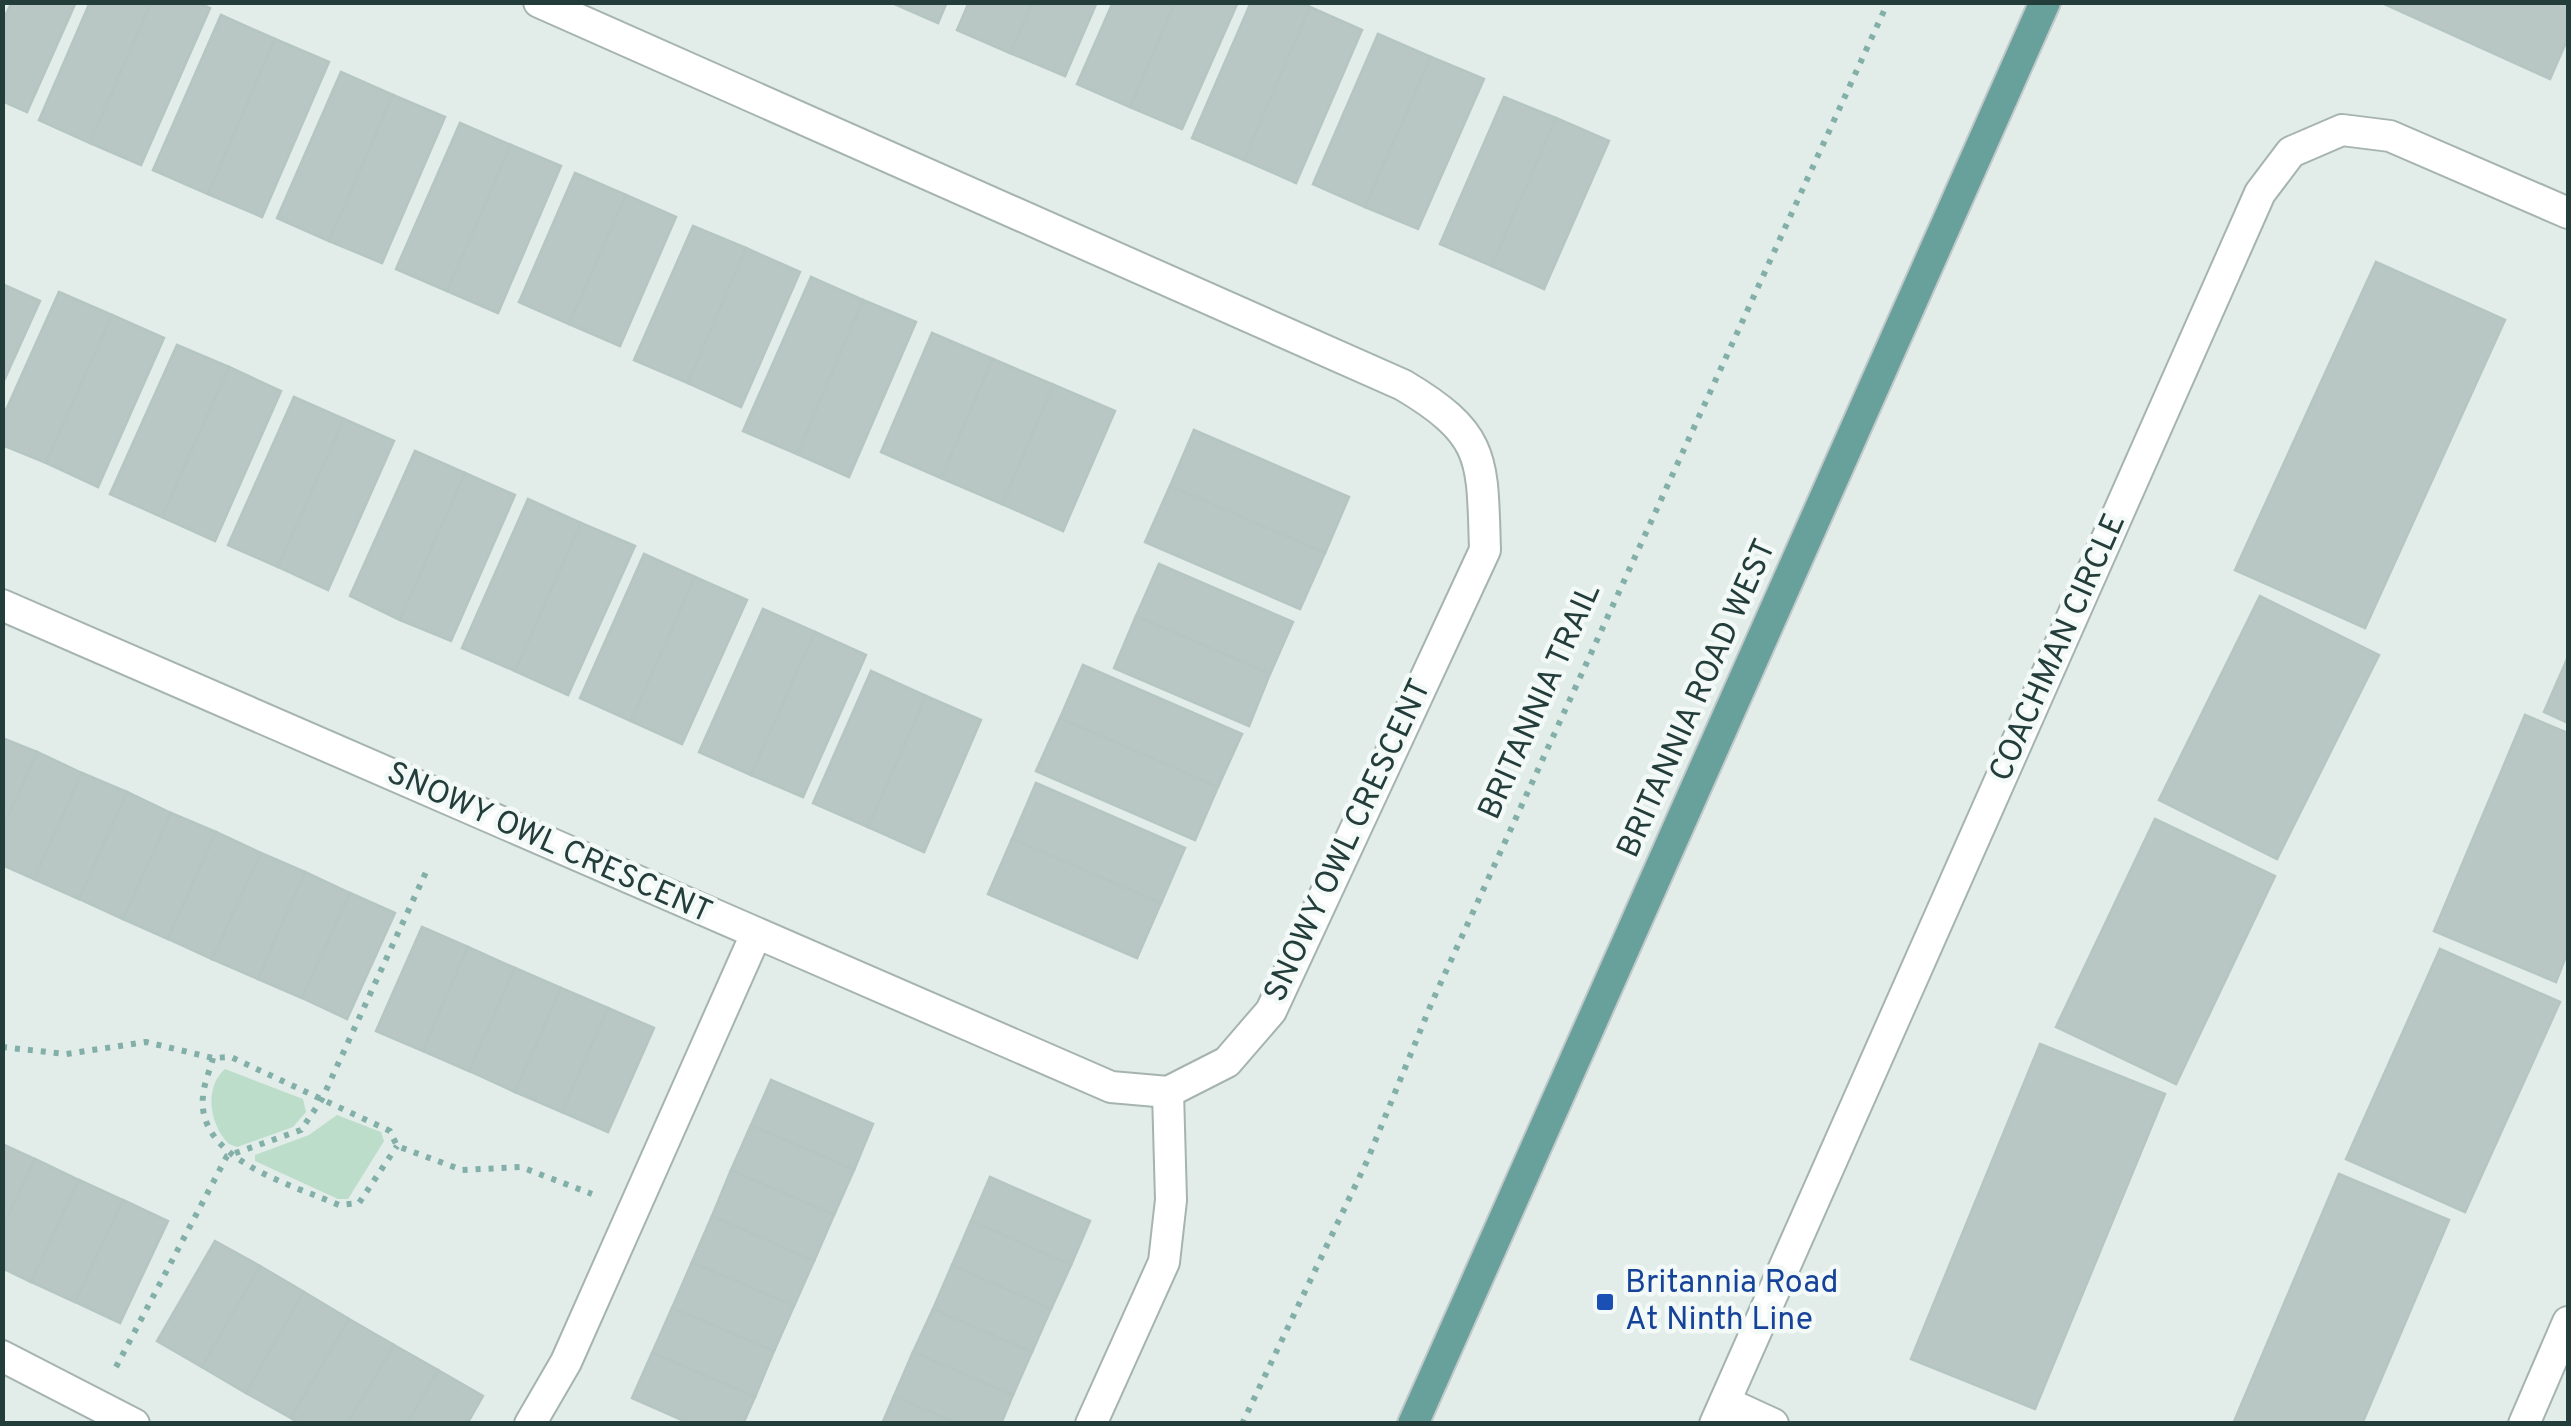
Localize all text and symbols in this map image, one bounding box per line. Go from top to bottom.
street label: COACHMAN CIRCLE [1982,508,2136,788]
street label: BRITANNIA ROAD WEST [1610,534,1786,864]
street label: BRITANNIA TRAIL [1471,578,1611,826]
street label: SNOWY OWL CRESCENT [1257,673,1441,1009]
street label: SNOWY OWL CRESCENT [380,754,718,934]
place label: Britannia Road At Ninth Line [1625,1264,1838,1341]
marker: Britannia Road At Ninth Line [1594,1291,1616,1313]

